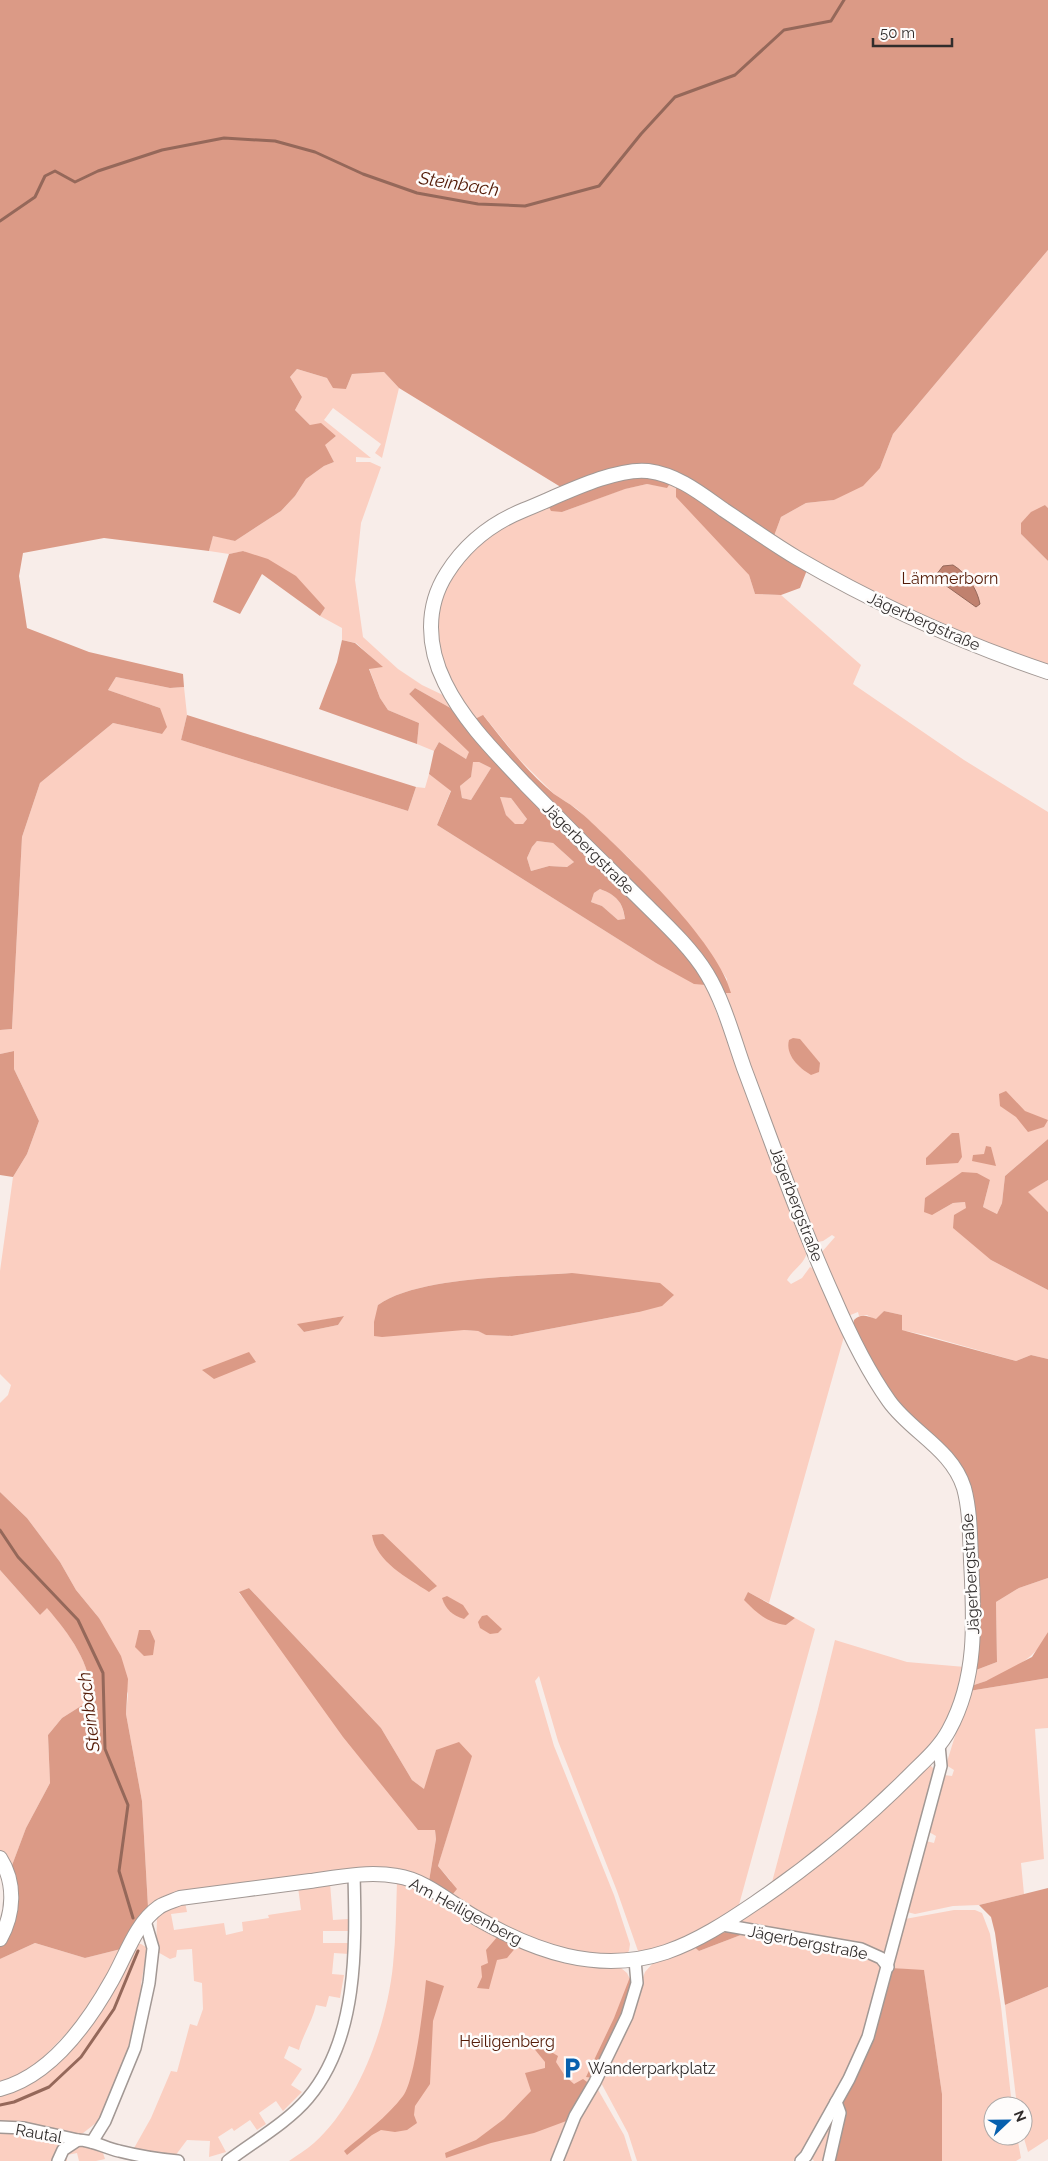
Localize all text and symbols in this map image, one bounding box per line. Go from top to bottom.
scale bar [873,15,952,47]
text: 50 m [880,24,915,42]
water label: Steinbach [417,167,500,200]
park label: Lämmerborn [902,569,998,588]
street label: Jägerbergstraße [865,588,983,655]
street label: Jägerbergstraße [539,799,638,898]
street label: Jägerbergstraße [766,1144,827,1264]
street label: Jägerbergstraße [958,1513,983,1635]
water label: Steinbach [73,1671,104,1754]
street label: Am Heiligenberg [406,1874,525,1949]
street label: Jägerbergstraße [747,1922,869,1963]
park label: Heiligenberg [459,2032,555,2051]
parking icon: Wanderparkplatz [559,2055,585,2081]
place label: Wanderparkplatz [588,2059,716,2078]
north arrow [983,2096,1033,2146]
text: N [1011,2108,1029,2124]
street label: Rautal [14,2120,64,2147]

